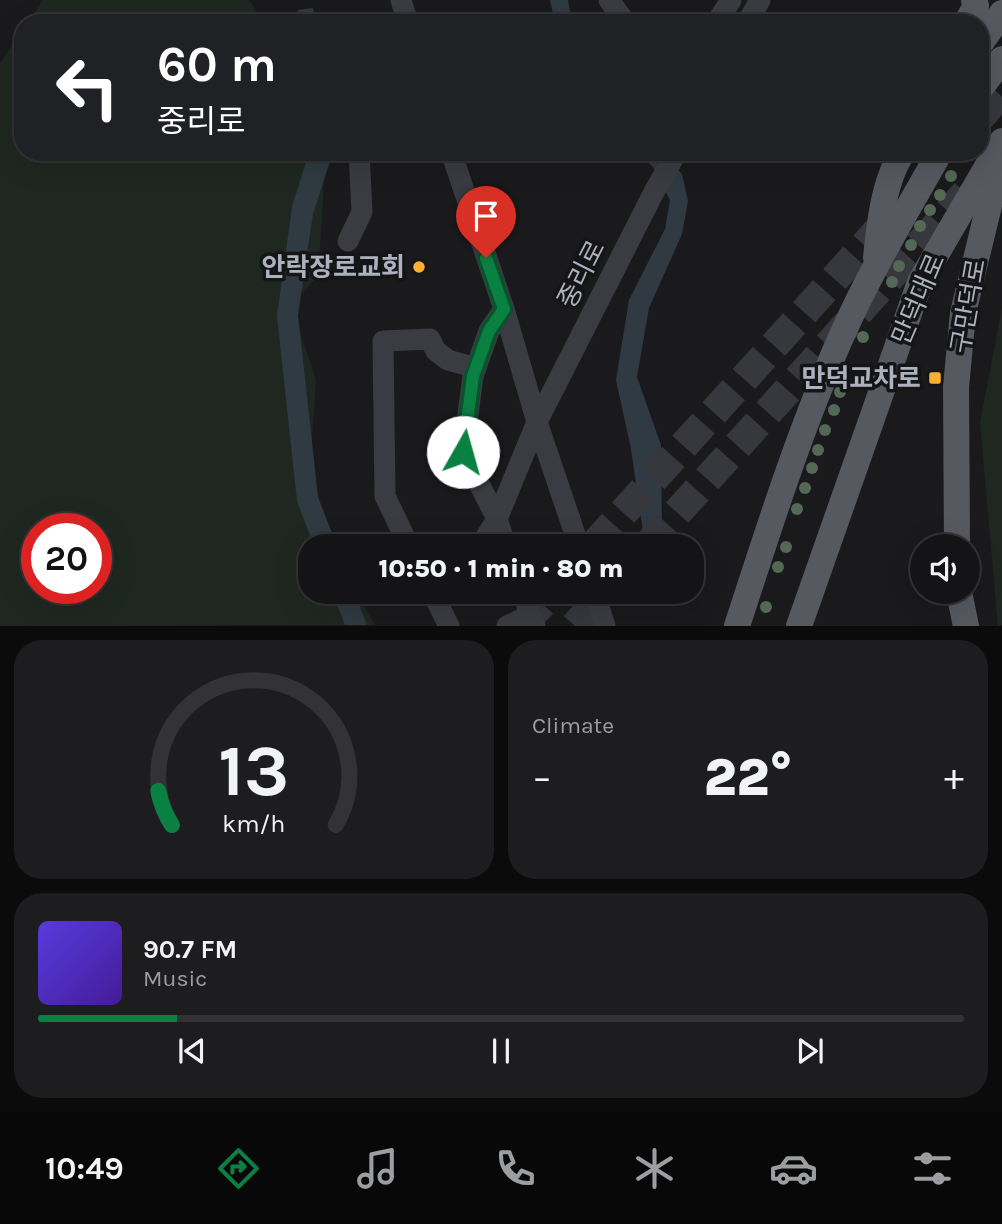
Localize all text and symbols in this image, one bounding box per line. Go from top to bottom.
text: 60 m [157,36,277,93]
icon: left [42,42,133,133]
text: 중리로 [157,103,245,140]
pin [456,186,516,258]
icon: arrive [467,197,505,235]
street label: 중리로 [551,235,612,313]
street label: 만덕대로 [885,249,951,349]
place label: 안락장로교회 [261,252,405,283]
street label: 구만덕로 [945,256,992,356]
marker: 안락장로교회 [411,259,427,275]
place label: 만덕교차로 [801,363,921,394]
marker: 만덕교차로 [927,370,943,386]
position arrow [426,415,500,489]
speed limit sign: 20 [21,513,112,604]
map controls [910,534,980,604]
button: sound [910,534,980,604]
text: 10:50 · 1 min · 80 m [378,553,624,584]
text: Climate [532,712,614,739]
text: 13 [218,729,290,814]
text: 22° [704,747,792,808]
text: − [532,755,552,800]
text: + [944,755,964,800]
text: km/h [222,809,286,838]
text: 90.7 FM [143,934,237,965]
text: Music [143,965,207,992]
icon: previous [173,1032,211,1070]
icon: pause [482,1032,520,1070]
icon: next [791,1032,829,1070]
icon: directions [214,1144,263,1193]
icon: music [353,1144,402,1193]
icon: phone [491,1144,540,1193]
icon: climate [630,1144,679,1193]
icon: car [769,1144,818,1193]
icon: filters [908,1144,957,1193]
text: 10:49 [45,1150,124,1187]

